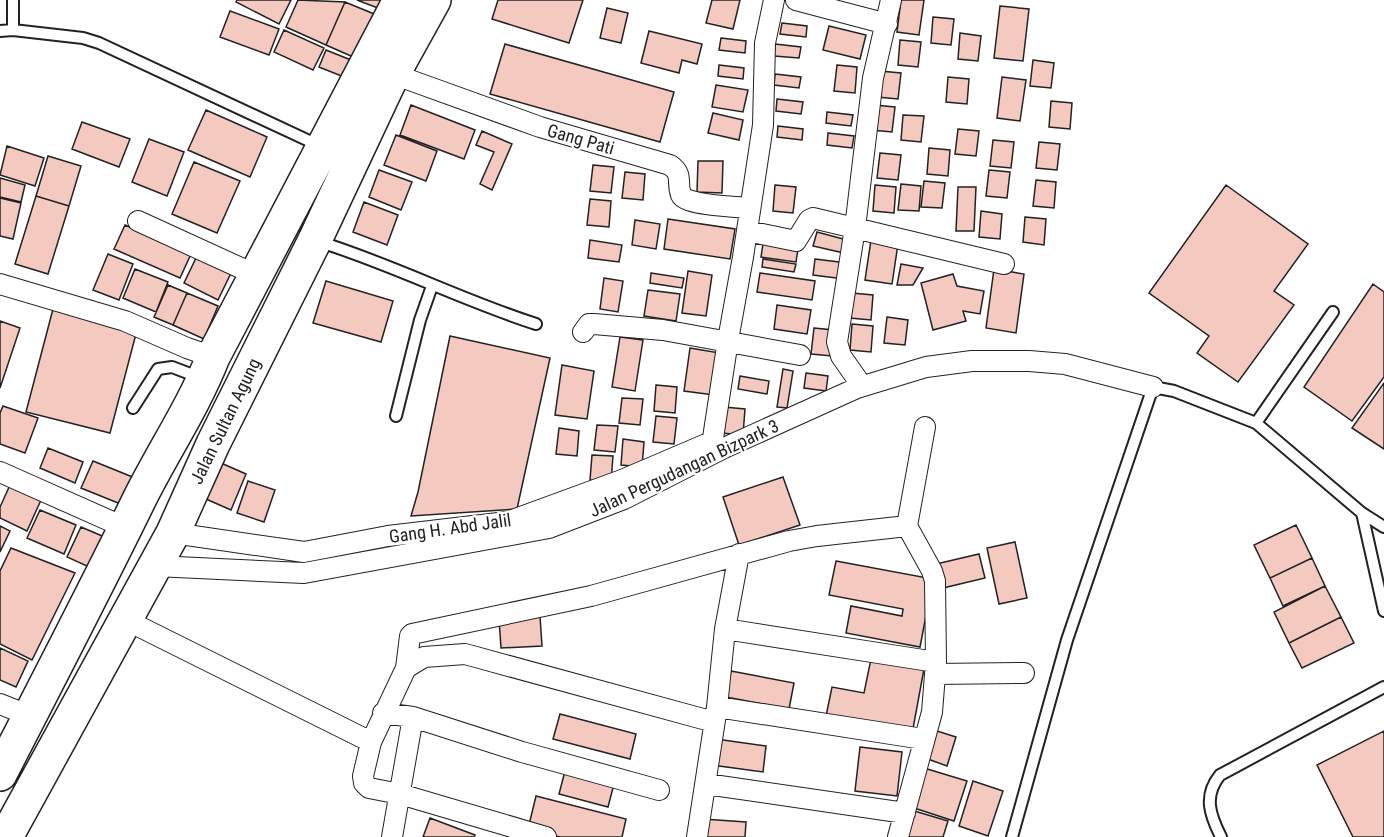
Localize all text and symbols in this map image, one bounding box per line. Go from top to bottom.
street label: Gang Pati [545,119,617,159]
street label: Jalan Sultan Agung [185,355,265,487]
street label: Jalan Pergudangan Bizpark 3 [586,415,782,521]
street label: Gang H. Abd Jalil [388,509,512,547]

